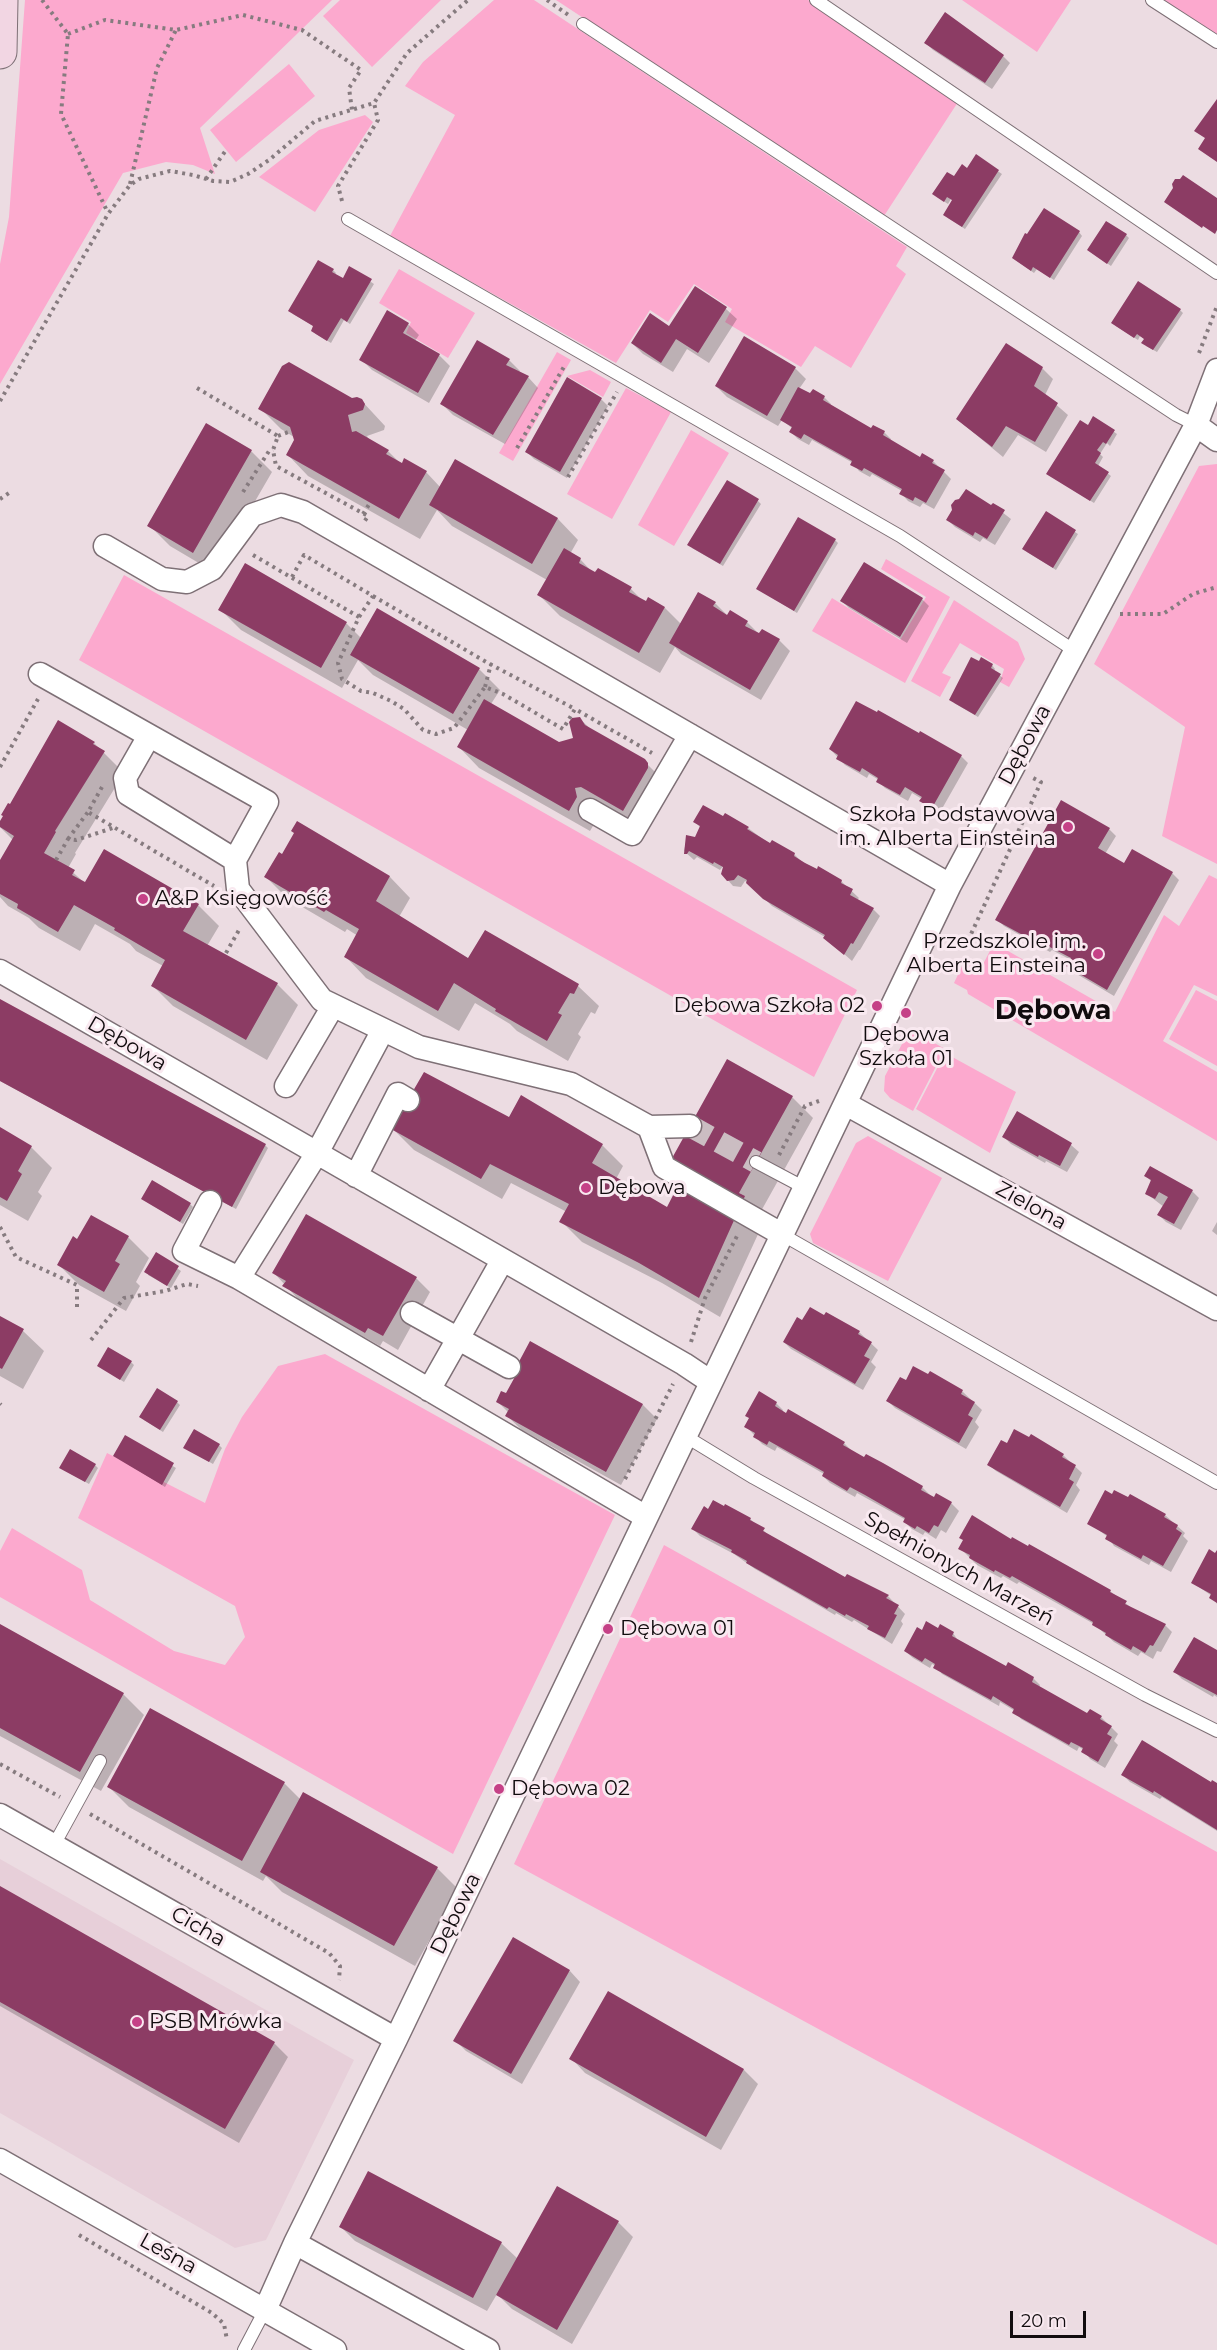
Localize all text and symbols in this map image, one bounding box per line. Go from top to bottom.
street label: Dębowa [993,700,1057,790]
place label: Szkoła Podstawowa im. Alberta Einsteina [839,802,1056,852]
marker: Szkoła Podstawowa im. Alberta Einsteina [1061,820,1075,834]
place label: A&P Księgowość [155,886,328,912]
marker: A&P Księgowość [136,892,150,906]
place label: Przedszkole im. Alberta Einsteina [906,929,1086,979]
marker: Przedszkole im. Alberta Einsteina [1091,947,1105,961]
place label: Dębowa Szkoła 02 [673,993,865,1019]
district label: Dębowa [995,995,1111,1027]
marker: Dębowa Szkoła 02 [870,999,884,1013]
marker: Dębowa Szkoła 01 [899,1006,913,1020]
street label: Dębowa [83,1011,171,1077]
place label: Dębowa Szkoła 01 [859,1022,953,1072]
place label: Dębowa [598,1175,686,1201]
street label: Zielona [991,1176,1071,1236]
marker: Dębowa [579,1181,593,1195]
street label: Spełnionych Marzeń [860,1506,1058,1632]
place label: Dębowa 01 [620,1616,735,1642]
marker: Dębowa 01 [601,1622,615,1636]
place label: Dębowa 02 [511,1776,630,1802]
marker: Dębowa 02 [492,1782,506,1796]
street label: Dębowa [425,1869,487,1959]
street label: Cicha [166,1901,230,1953]
place label: PSB Mrówka [149,2009,283,2035]
marker: PSB Mrówka [130,2015,144,2029]
street label: Leśna [135,2228,201,2280]
scale bar [1013,2299,1090,2337]
text: 20 m [1021,2310,1067,2332]

